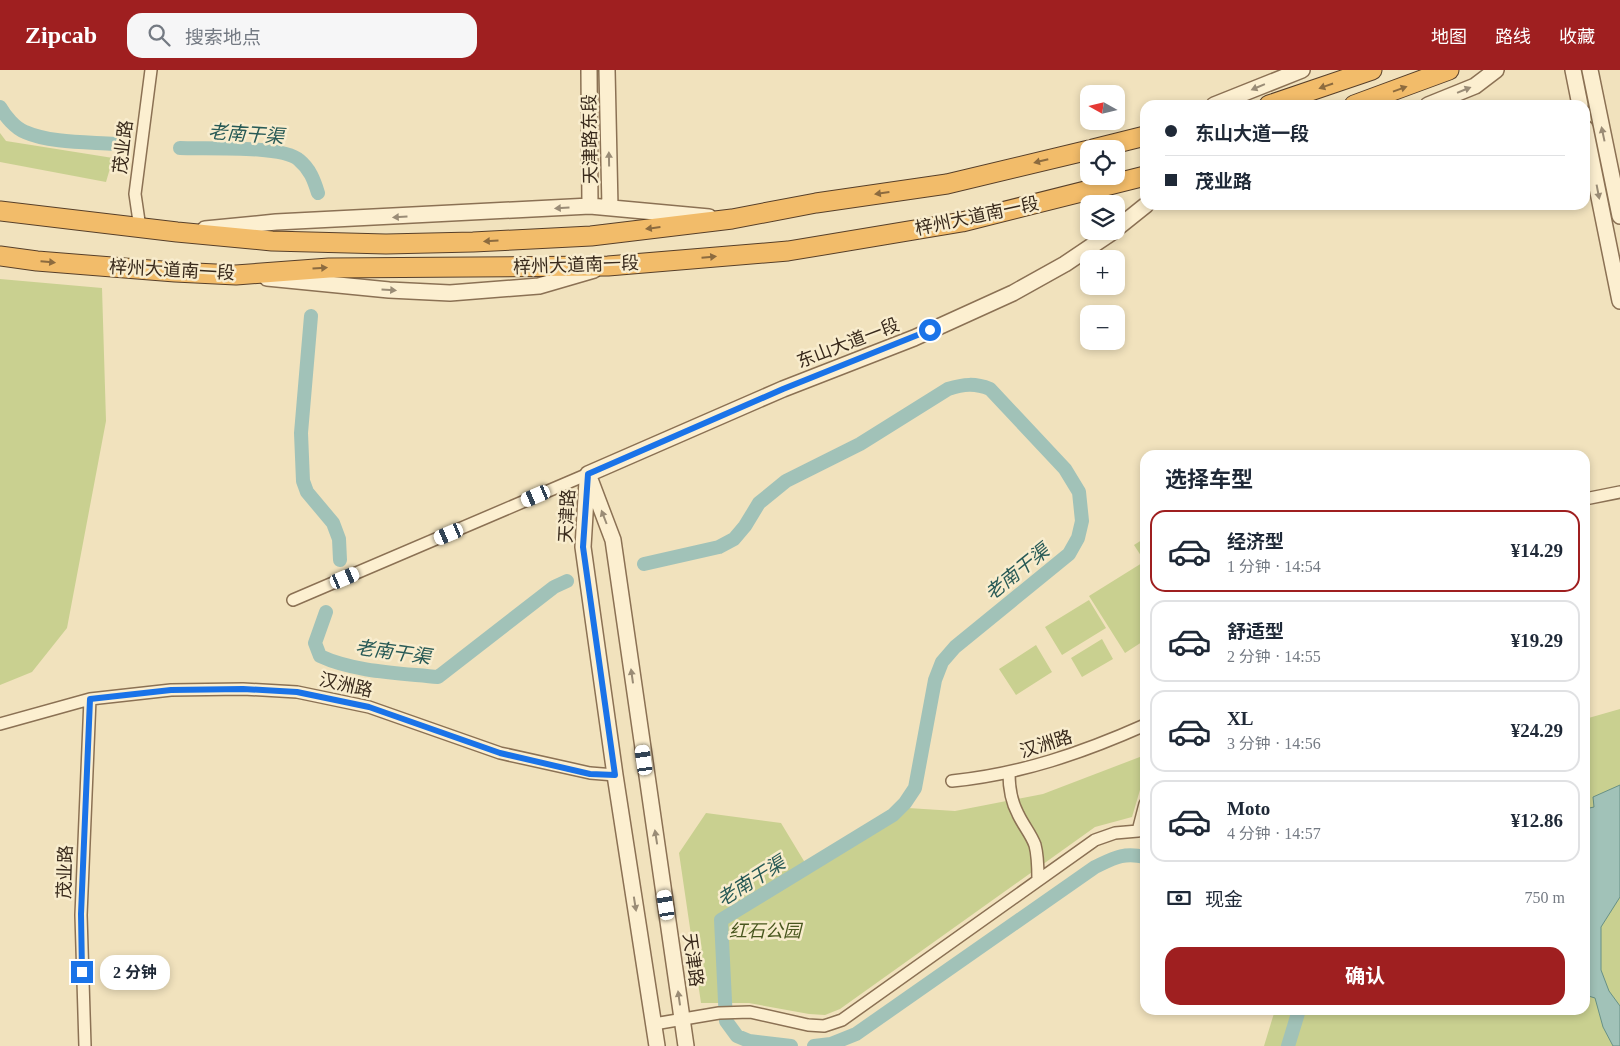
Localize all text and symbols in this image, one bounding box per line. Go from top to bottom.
search box [127,13,477,58]
icon: search [145,21,173,49]
text: Zipcab [25,22,97,48]
text: 搜索地点 [185,27,261,48]
text: 地图 [1431,27,1467,47]
text: 路线 [1495,27,1531,47]
text: 收藏 [1559,27,1595,47]
one-way arrow [1251,83,1265,91]
one-way arrow [1318,83,1333,90]
north arrow [1080,85,1125,130]
map controls [1080,85,1125,350]
one-way arrow [1392,85,1407,92]
one-way arrow [1457,86,1471,94]
street label: 天津路东段 [579,94,601,184]
street label: 茂业路 [110,119,136,175]
water label: 老南干渠 [207,121,288,147]
text: 东山大道一段 [1195,123,1309,144]
one-way arrow [1599,126,1607,142]
button: locate [1080,140,1125,185]
one-way arrow [605,150,613,166]
one-way arrow [1034,157,1049,165]
text: 茂业路 [1195,171,1252,192]
one-way arrow [1594,185,1602,200]
one-way arrow [874,190,890,198]
street label: 梓州大道南一段 [913,193,1041,239]
button: layers [1080,195,1125,240]
one-way arrow [554,204,570,212]
one-way arrow [391,213,407,221]
one-way arrow [644,224,660,232]
one-way arrow [482,237,498,245]
button: + [1080,250,1125,295]
street label: 梓州大道南一段 [513,253,639,277]
one-way arrow [702,253,718,261]
street label: 梓州大道南一段 [109,257,235,283]
one-way arrow [41,258,57,266]
one-way arrow [312,264,328,272]
one-way arrow [381,287,397,295]
button: − [1080,305,1125,350]
street label: 东山大道一段 [794,314,902,372]
route start [919,319,941,341]
text: 选择车型 [1165,467,1253,492]
car [519,483,552,509]
street label: 天津路 [556,489,578,543]
one-way arrow [600,509,608,524]
car [432,521,465,547]
icon: car [1167,529,1212,574]
text: 经济型 [1227,531,1284,552]
water label: 老南干渠 [981,538,1055,604]
text: ¥14.29 [1511,540,1563,561]
text: 1 分钟 · 14:54 [1227,558,1321,575]
car [328,565,361,591]
icon: car [1167,619,1212,664]
text: 舒适型 [1227,621,1284,642]
text: ¥19.29 [1511,630,1563,651]
water label: 老南干渠 [354,636,435,668]
text: 2 分钟 · 14:55 [1227,648,1321,665]
one-way arrow [628,668,636,684]
street label: 汉洲路 [317,669,375,701]
text: XL [1227,708,1253,729]
icon: car [1167,709,1212,754]
text: ¥24.29 [1511,720,1563,741]
street label: 汉洲路 [1017,727,1075,761]
text: 3 分钟 · 14:56 [1227,735,1321,752]
car [634,744,653,776]
text: Moto [1227,798,1270,819]
icon: car [1167,799,1212,844]
text: ¥12.86 [1511,810,1563,831]
text: 4 分钟 · 14:57 [1227,825,1321,842]
one-way arrow [651,829,659,845]
street label: 茂业路 [54,845,76,899]
water label: 老南干渠 [713,850,791,910]
icon: cash [1165,884,1193,912]
car [656,889,675,921]
text: 现金 [1205,889,1243,910]
text: 750 m [1525,889,1565,906]
one-way arrow [631,897,639,913]
park label: 红石公园 [729,921,804,941]
street label: 天津路 [679,932,707,988]
button: 确认 [1165,947,1565,1005]
callout: 2 分钟 [100,954,170,990]
route end [71,961,93,983]
text: 2 分钟 [113,964,157,981]
one-way arrow [675,989,683,1005]

